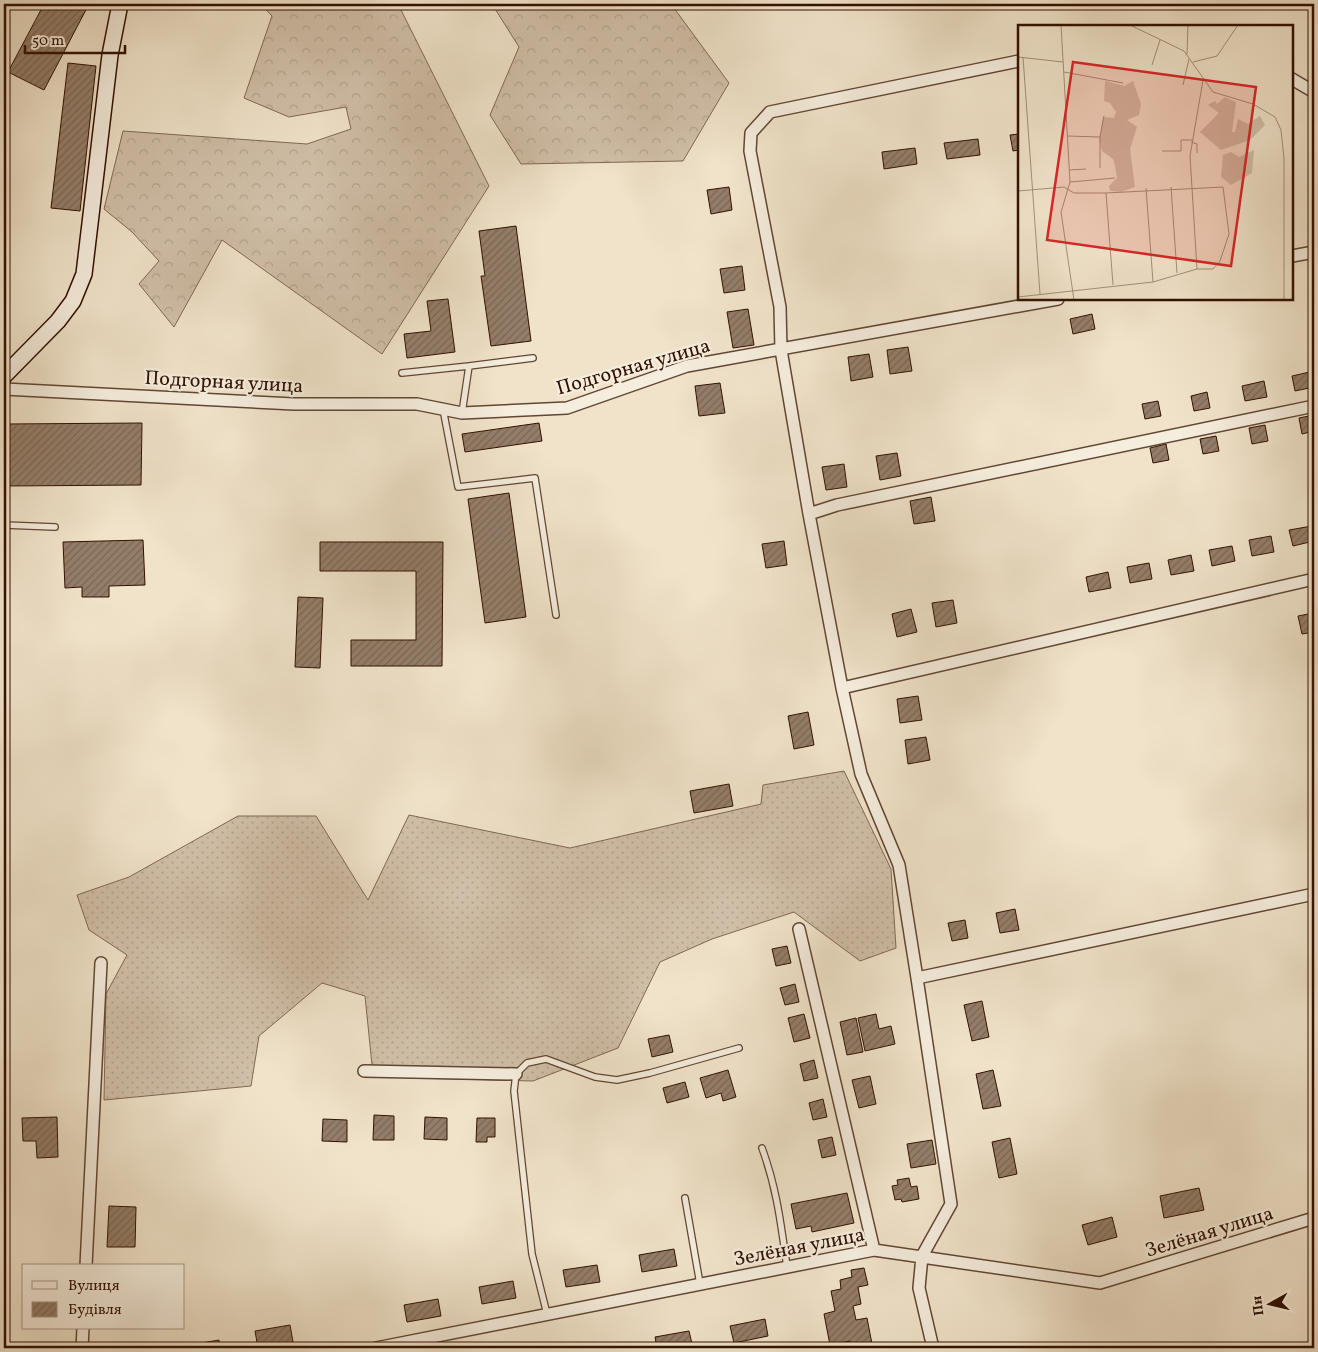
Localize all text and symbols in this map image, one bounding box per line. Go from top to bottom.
scale bar [25,22,125,54]
inset map [1018,25,1293,300]
text: 50 m [32,31,64,52]
street label: Подгорная улица [553,333,714,403]
street label: Подгорная улица [144,365,304,401]
street label: Зелёная улица [1142,1200,1277,1266]
street label: Зелёная улица [731,1222,867,1274]
legend [22,1264,185,1330]
text: Вулиця [68,1276,120,1297]
north arrow [1246,1280,1296,1330]
text: Пн [1248,1294,1269,1317]
text: Будівля [68,1300,122,1321]

